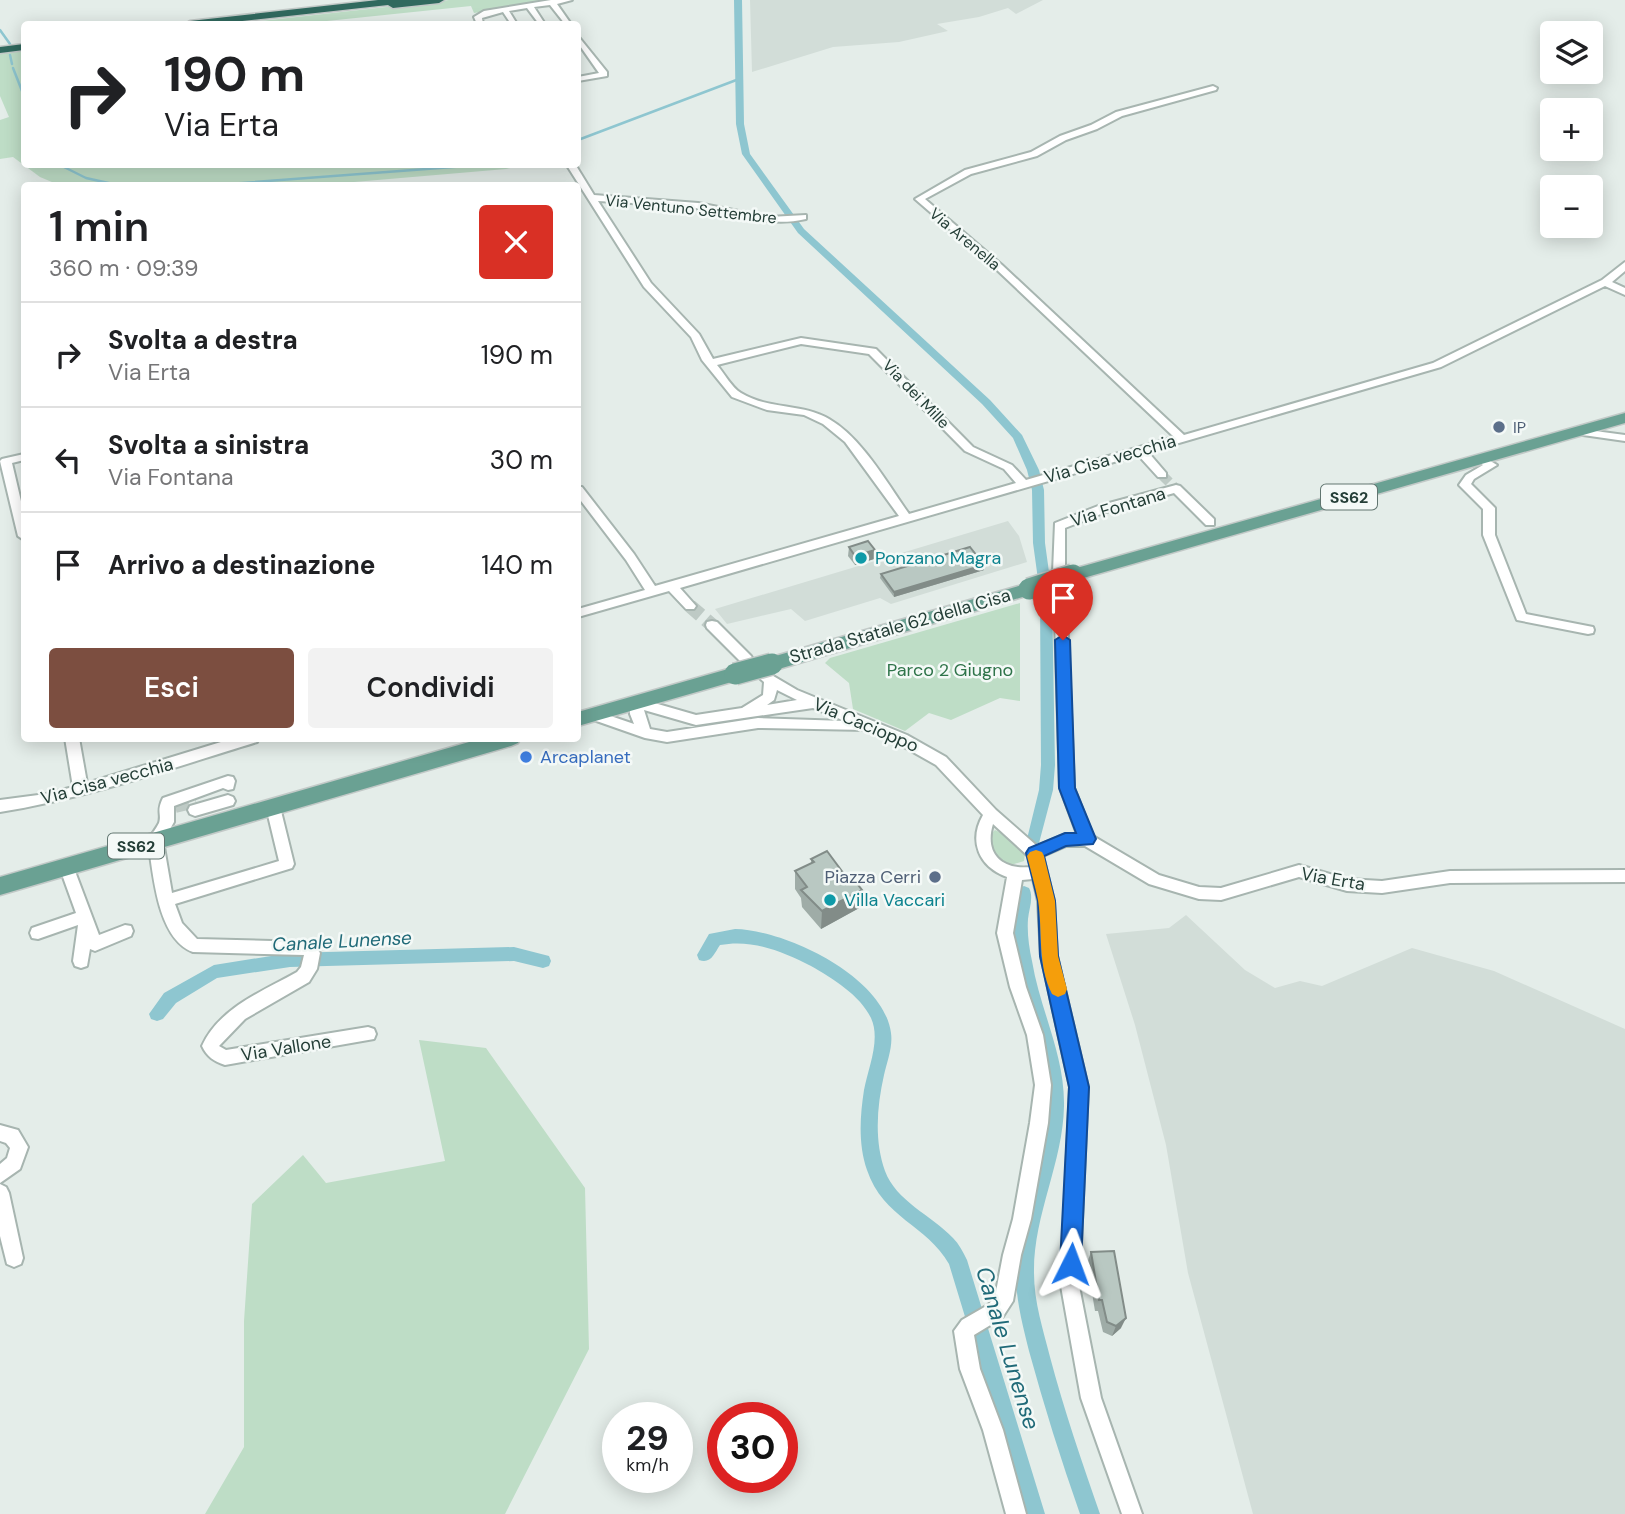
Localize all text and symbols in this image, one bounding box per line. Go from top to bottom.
map controls [1540,21,1603,238]
button: layers [1540,21,1603,84]
text: 190 m [164,42,305,106]
icon: right [49,49,140,140]
button: + [1540,98,1603,161]
text: Via Erta [164,104,279,146]
button: − [1540,175,1603,238]
street label: Via Ventuno Settembre [604,190,778,228]
text: 1 min [49,199,149,254]
street label: Via Arenella [925,203,1005,275]
button: close [479,205,553,279]
text: 360 m · 09:39 [49,253,198,283]
text: Svolta a destra [108,323,298,357]
icon: right [49,336,87,374]
text: 190 m [481,338,553,372]
street label: Via dei Mille [878,355,954,433]
text: Via Erta [108,357,191,387]
place label: IP [1513,417,1526,438]
marker: IP [1491,419,1507,435]
text: Svolta a sinistra [108,428,309,462]
street label: Via Cisa vecchia [1041,429,1179,489]
icon: left [49,441,87,479]
text: 30 m [490,443,553,477]
text: Via Fontana [108,462,233,492]
street label: Via Fontana [1068,481,1168,533]
road number: SS62 [1321,484,1377,510]
icon: arrive [49,546,87,584]
place label: Ponzano Magra [875,546,1001,570]
text: Arrivo a destinazione [108,548,375,582]
text: 140 m [481,548,553,582]
marker: Ponzano Magra [853,550,869,566]
pin [1033,568,1093,640]
icon: arrive [1044,579,1082,617]
street label: Strada Statale 62 della Cisa [787,583,1013,669]
button: Esci [49,648,294,728]
button: Condividi [308,648,553,728]
park label: Parco 2 Giugno [887,658,1013,682]
street label: Via Cacioppo [810,692,922,758]
place label: Arcaplanet [540,745,631,769]
marker: Arcaplanet [518,749,534,765]
street label: Via Cisa vecchia [38,752,176,810]
road number: SS62 [108,834,164,859]
street label: Via Erta [1299,862,1367,896]
place label: Piazza Cerri [825,865,921,889]
marker: Piazza Cerri [927,869,943,885]
place label: Villa Vaccari [844,888,945,912]
marker: Villa Vaccari [822,892,838,908]
water label: Canale Lunense [272,925,413,957]
street label: Via Vallone [239,1029,333,1067]
position arrow [1034,1227,1108,1301]
water label: Canale Lunense [969,1263,1047,1433]
speed limit sign: 30 [707,1402,798,1493]
text: 29 [626,1415,669,1461]
text: km/h [626,1453,669,1477]

